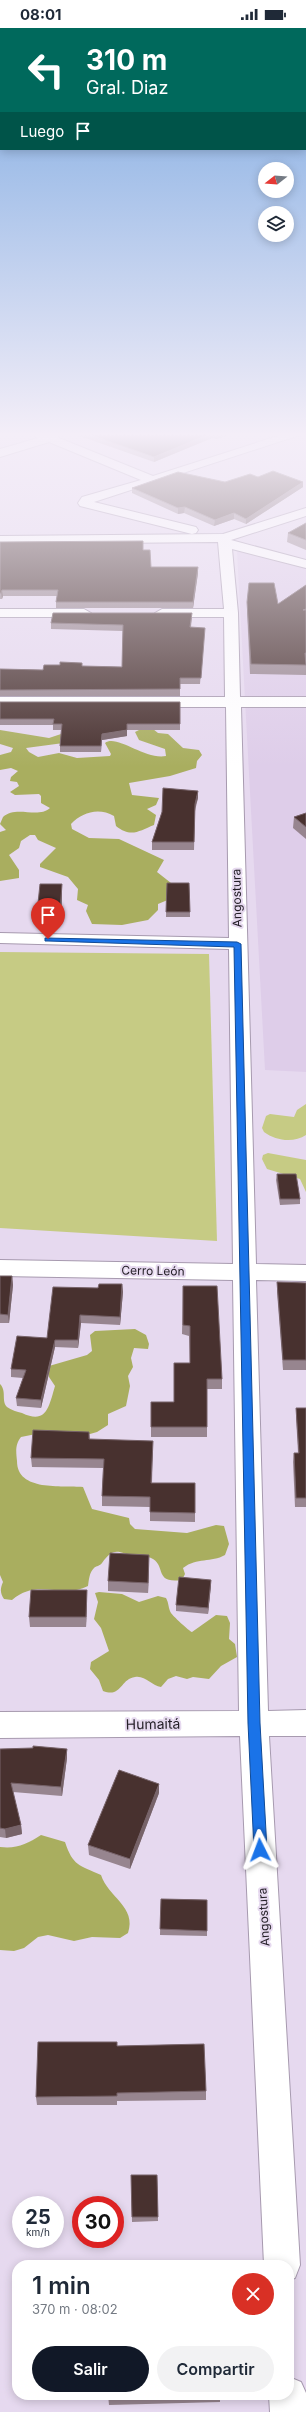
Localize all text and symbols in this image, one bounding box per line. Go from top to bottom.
text: 08:01 [20,5,61,24]
text: 310 m [86,43,167,77]
icon: left [20,44,72,96]
text: Gral. Diaz [86,77,168,98]
icon: arrive [72,120,94,142]
text: Luego [20,122,64,141]
north arrow [258,162,294,198]
map controls [258,162,294,242]
button: layers [258,206,294,242]
street label: Angostura [228,869,245,927]
pin [31,898,65,939]
icon: arrive [37,904,59,926]
street label: Cerro León [121,1262,185,1279]
street label: Humaitá [125,1715,180,1732]
position arrow [239,1829,281,1871]
street label: Angostura [254,1887,273,1947]
speed limit sign: 30 [72,2196,124,2248]
text: 25 [25,2205,51,2229]
text: km/h [26,2226,50,2238]
text: 1 min [32,2271,91,2300]
button: close [232,2273,274,2315]
text: 370 m · 08:02 [32,2301,118,2317]
button: Salir [32,2346,149,2392]
button: Compartir [157,2346,274,2392]

